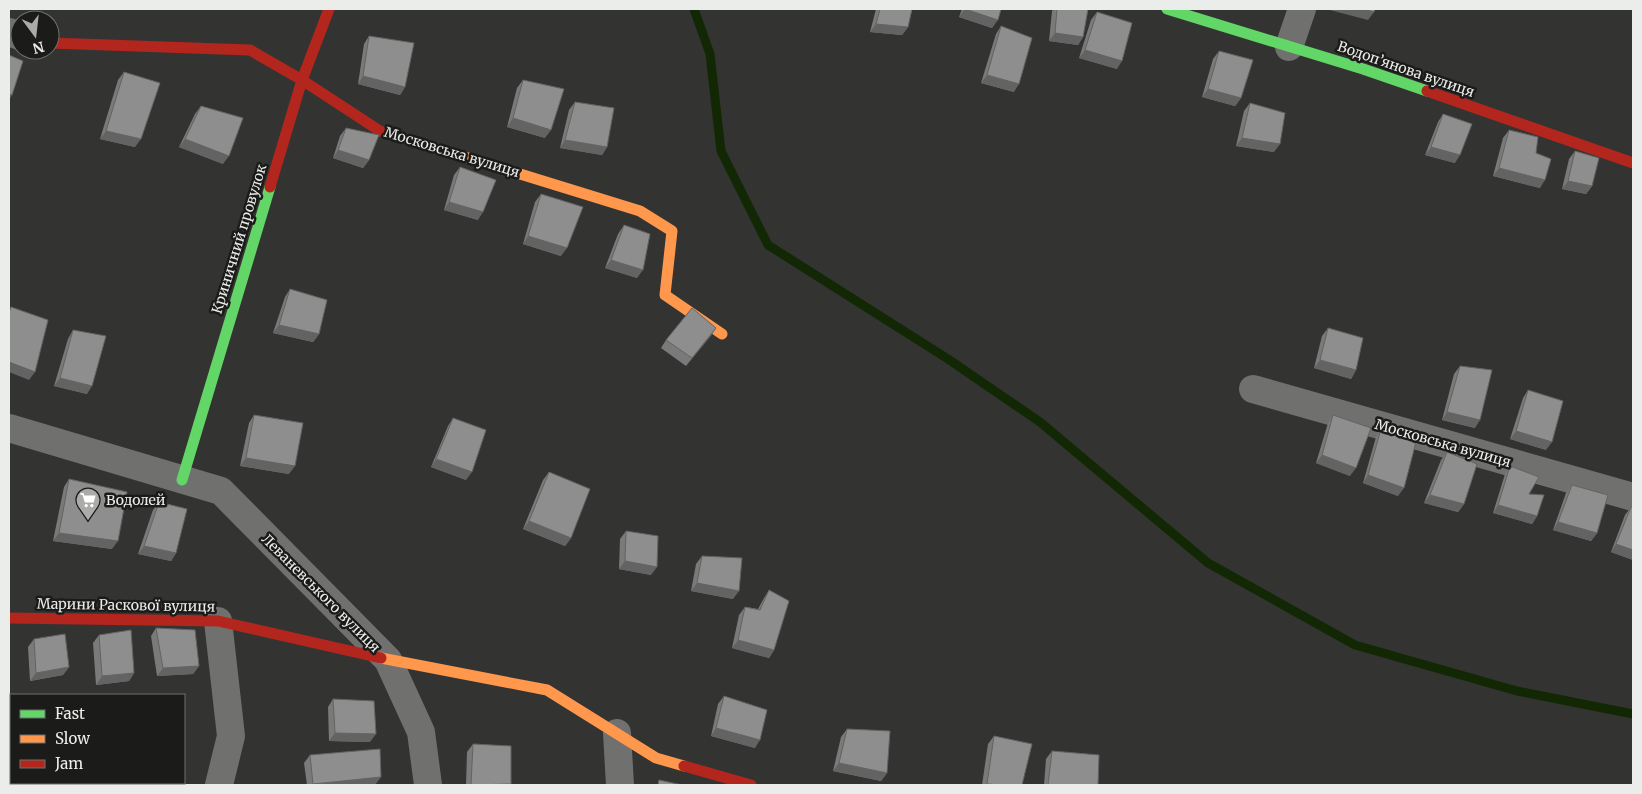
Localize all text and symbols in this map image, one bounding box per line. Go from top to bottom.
north arrow [10,10,60,60]
text: N [31,37,46,58]
street label: Водоп’янова вулиця [1335,37,1477,101]
street label: Московська вулиця [382,123,522,181]
street label: Криничний провулок [208,162,270,316]
street label: Московська вулиця [1373,415,1513,471]
supermarket icon: Водолей [75,487,101,521]
place label: Водолей [106,491,166,509]
street label: Леваневського вулиця [258,530,384,656]
street label: Марини Раскової вулиця [37,594,215,616]
legend [10,694,185,784]
text: Fast [55,704,85,723]
text: Slow [55,729,90,748]
text: Jam [54,754,83,773]

